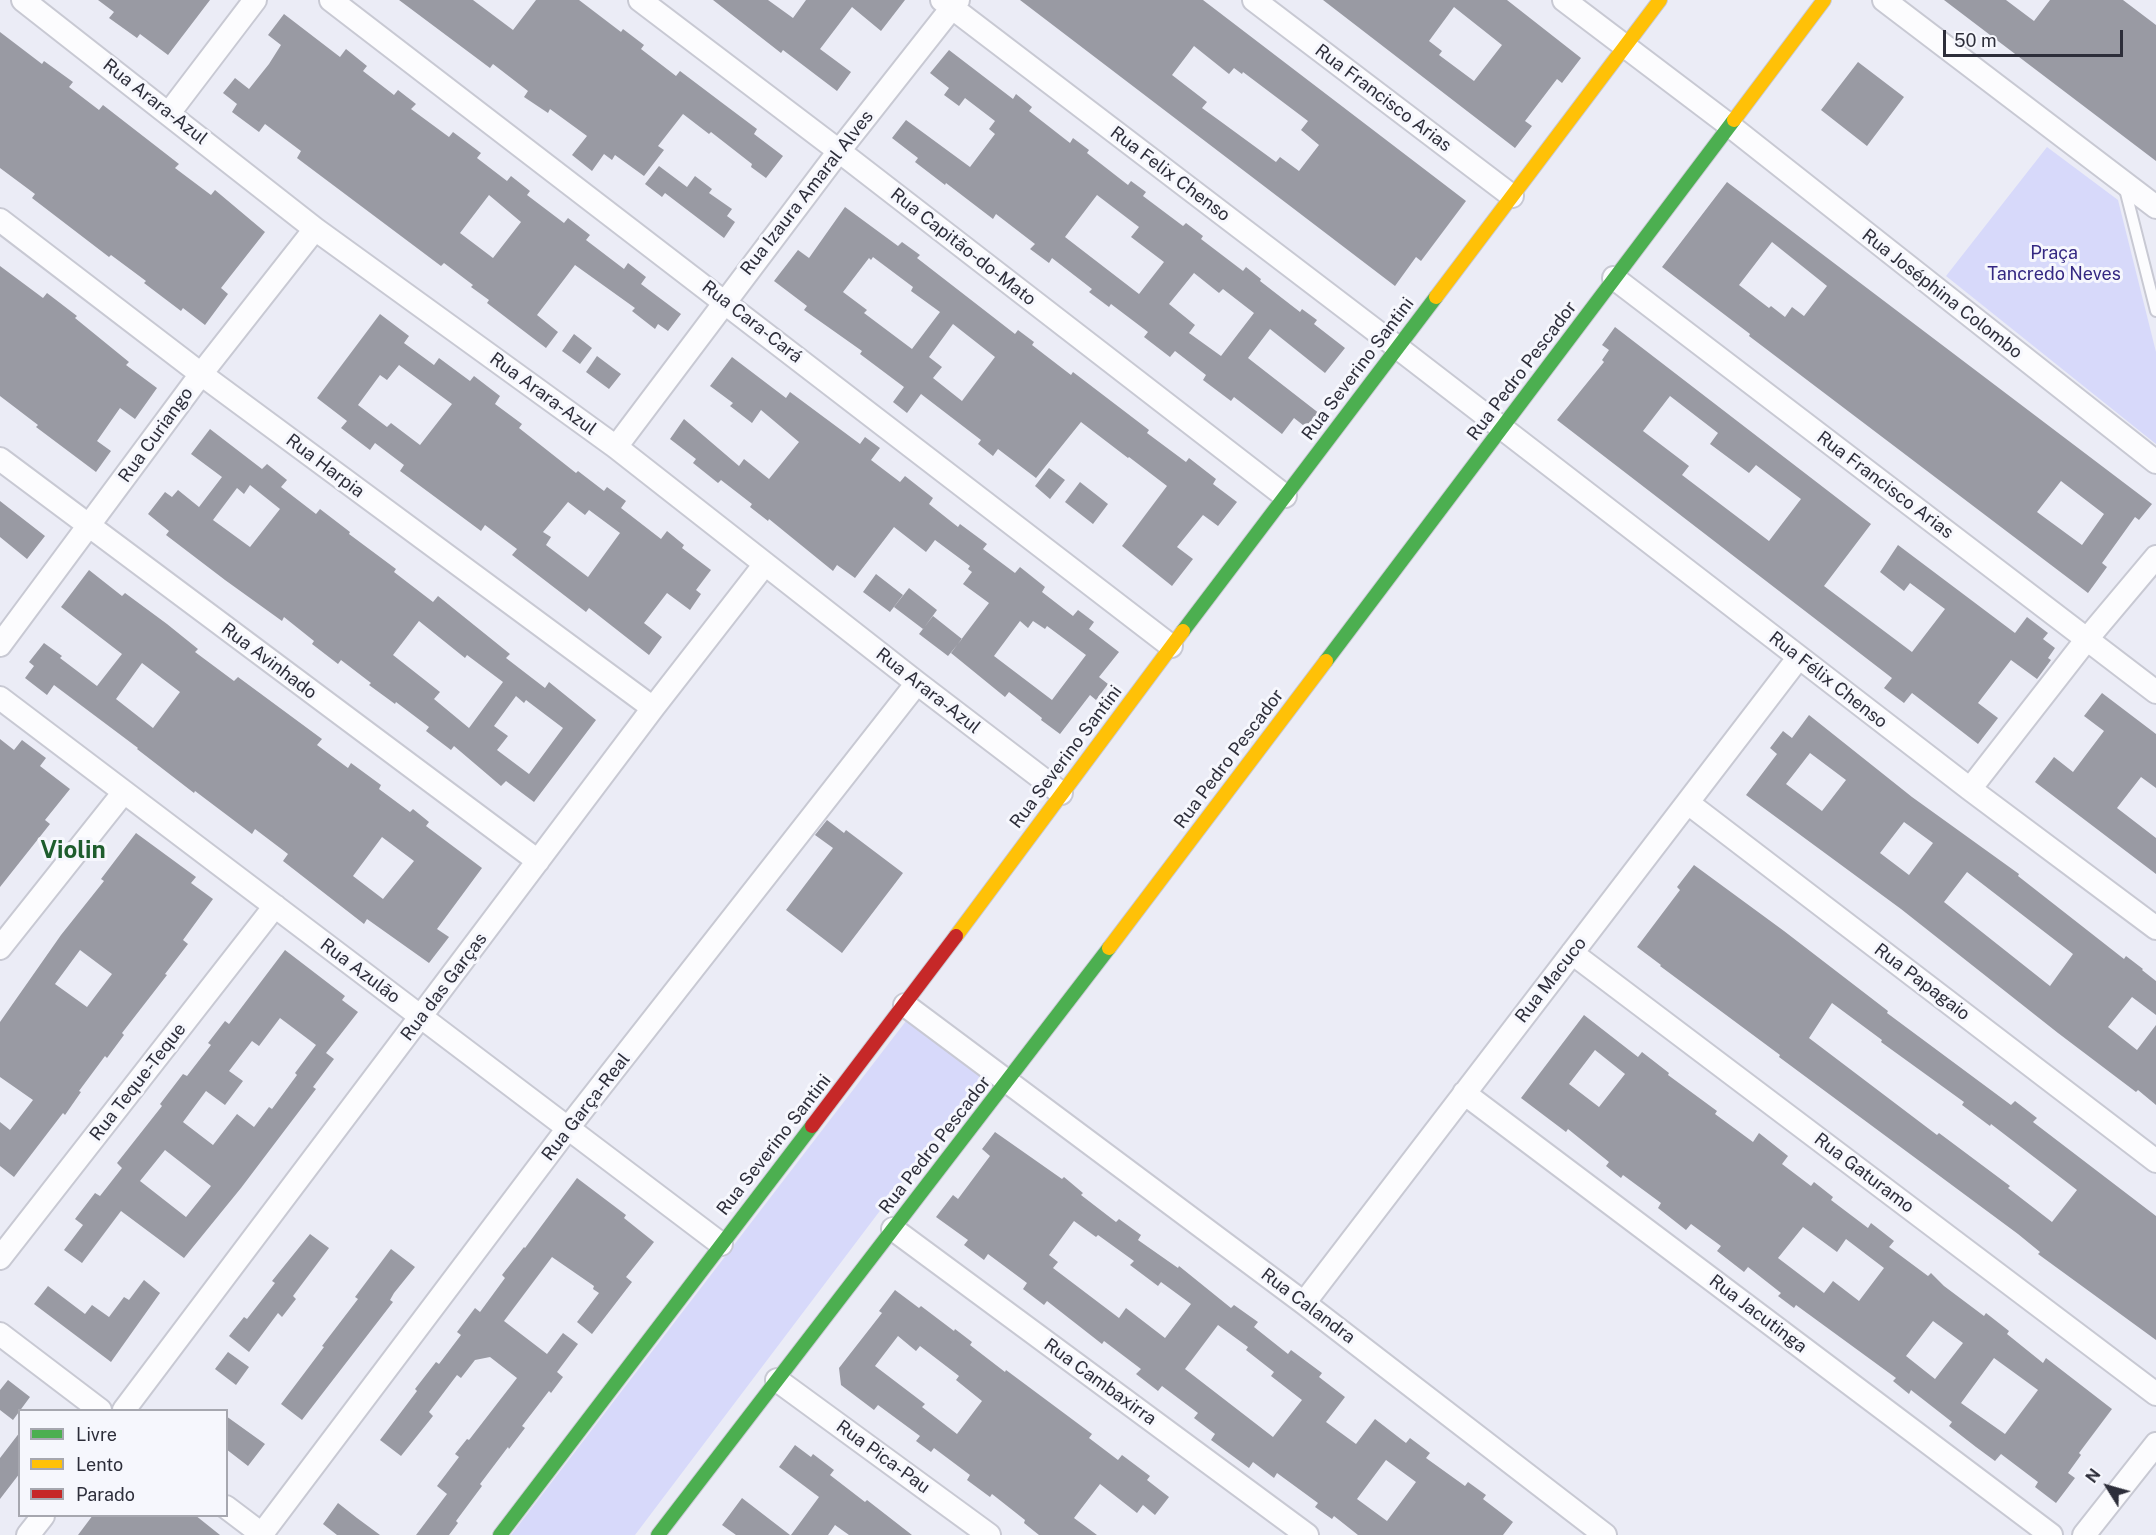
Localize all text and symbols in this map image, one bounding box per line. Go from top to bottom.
scale bar [1946,18,2126,56]
text: 50 m [1954,30,1997,51]
street label: Rua Francisco Arias [1310,40,1456,156]
street label: Rua Arara-Azul [98,54,212,150]
street label: Rua Izaura Amaral Alves [736,106,878,280]
street label: Rua Felix Chenso [1106,122,1234,226]
street label: Rua Capitão-do-Mato [886,183,1040,311]
street label: Rua Joséphina Colombo [1857,225,2027,363]
park label: Praça Tancredo Neves [1987,242,2121,284]
street label: Rua Cara-Cará [698,276,806,368]
street label: Rua Severino Santini [1297,293,1419,445]
street label: Rua Pedro Pescador [1463,297,1581,445]
street label: Rua Arara-Azul [485,348,601,440]
street label: Rua Curiango [114,383,198,487]
street label: Rua Francisco Arias [1812,427,1958,543]
street label: Rua Harpia [282,429,368,503]
street label: Rua Avinhado [217,618,321,704]
street label: Rua Félix Chenso [1764,627,1892,733]
street label: Rua Arara-Azul [871,643,985,739]
street label: Rua Severino Santini [1005,681,1127,833]
street label: Rua Pedro Pescador [1170,685,1288,833]
district label: Violin [40,837,106,865]
street label: Rua das Garças [396,929,492,1045]
street label: Rua Macuco [1511,933,1591,1027]
street label: Rua Azulão [316,934,404,1008]
street label: Rua Papagaio [1870,939,1974,1025]
street label: Rua Teque-Teque [85,1019,191,1145]
street label: Rua Garça-Real [537,1049,635,1165]
street label: Rua Severino Santini [712,1070,836,1220]
street label: Rua Pedro Pescador [875,1072,995,1218]
street label: Rua Gaturamo [1810,1128,1918,1218]
street label: Rua Calandra [1257,1264,1359,1348]
street label: Rua Jacutinga [1705,1270,1811,1358]
street label: Rua Cambaxirra [1040,1334,1160,1430]
legend [18,1409,228,1517]
street label: Rua Pica-Pau [832,1416,934,1498]
text: Livre [76,1424,117,1445]
text: Lento [76,1454,123,1475]
north arrow [2078,1457,2138,1517]
text: N [2082,1465,2105,1487]
text: Parado [76,1484,135,1505]

